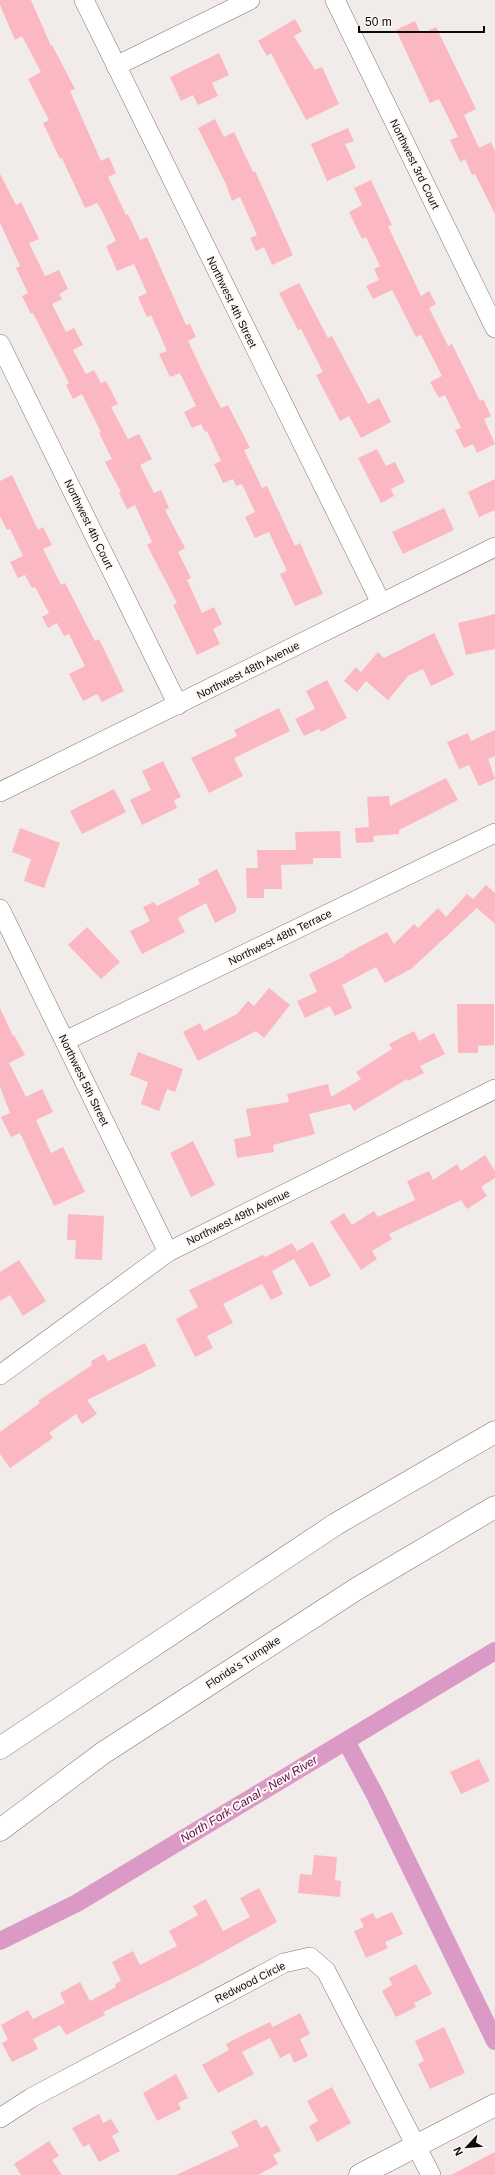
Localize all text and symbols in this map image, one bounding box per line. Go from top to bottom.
scale bar [359,8,484,34]
text: 50 m [365,15,392,29]
street label: Northwest 3rd Court [388,117,442,211]
street label: Northwest 4th Street [205,254,259,350]
street label: Northwest 4th Court [62,477,116,571]
street label: Northwest 48th Avenue [195,639,301,701]
street label: Northwest 48th Terrace [226,907,334,967]
street label: Northwest 5th Street [57,1032,111,1128]
street label: Northwest 49th Avenue [184,1187,292,1247]
street label: Florida's Turnpike [203,1633,283,1691]
water label: North Fork Canal - New River [178,1752,321,1846]
street label: Redwood Circle [213,1959,287,2005]
north arrow [447,2127,487,2167]
text: N [451,2145,465,2158]

